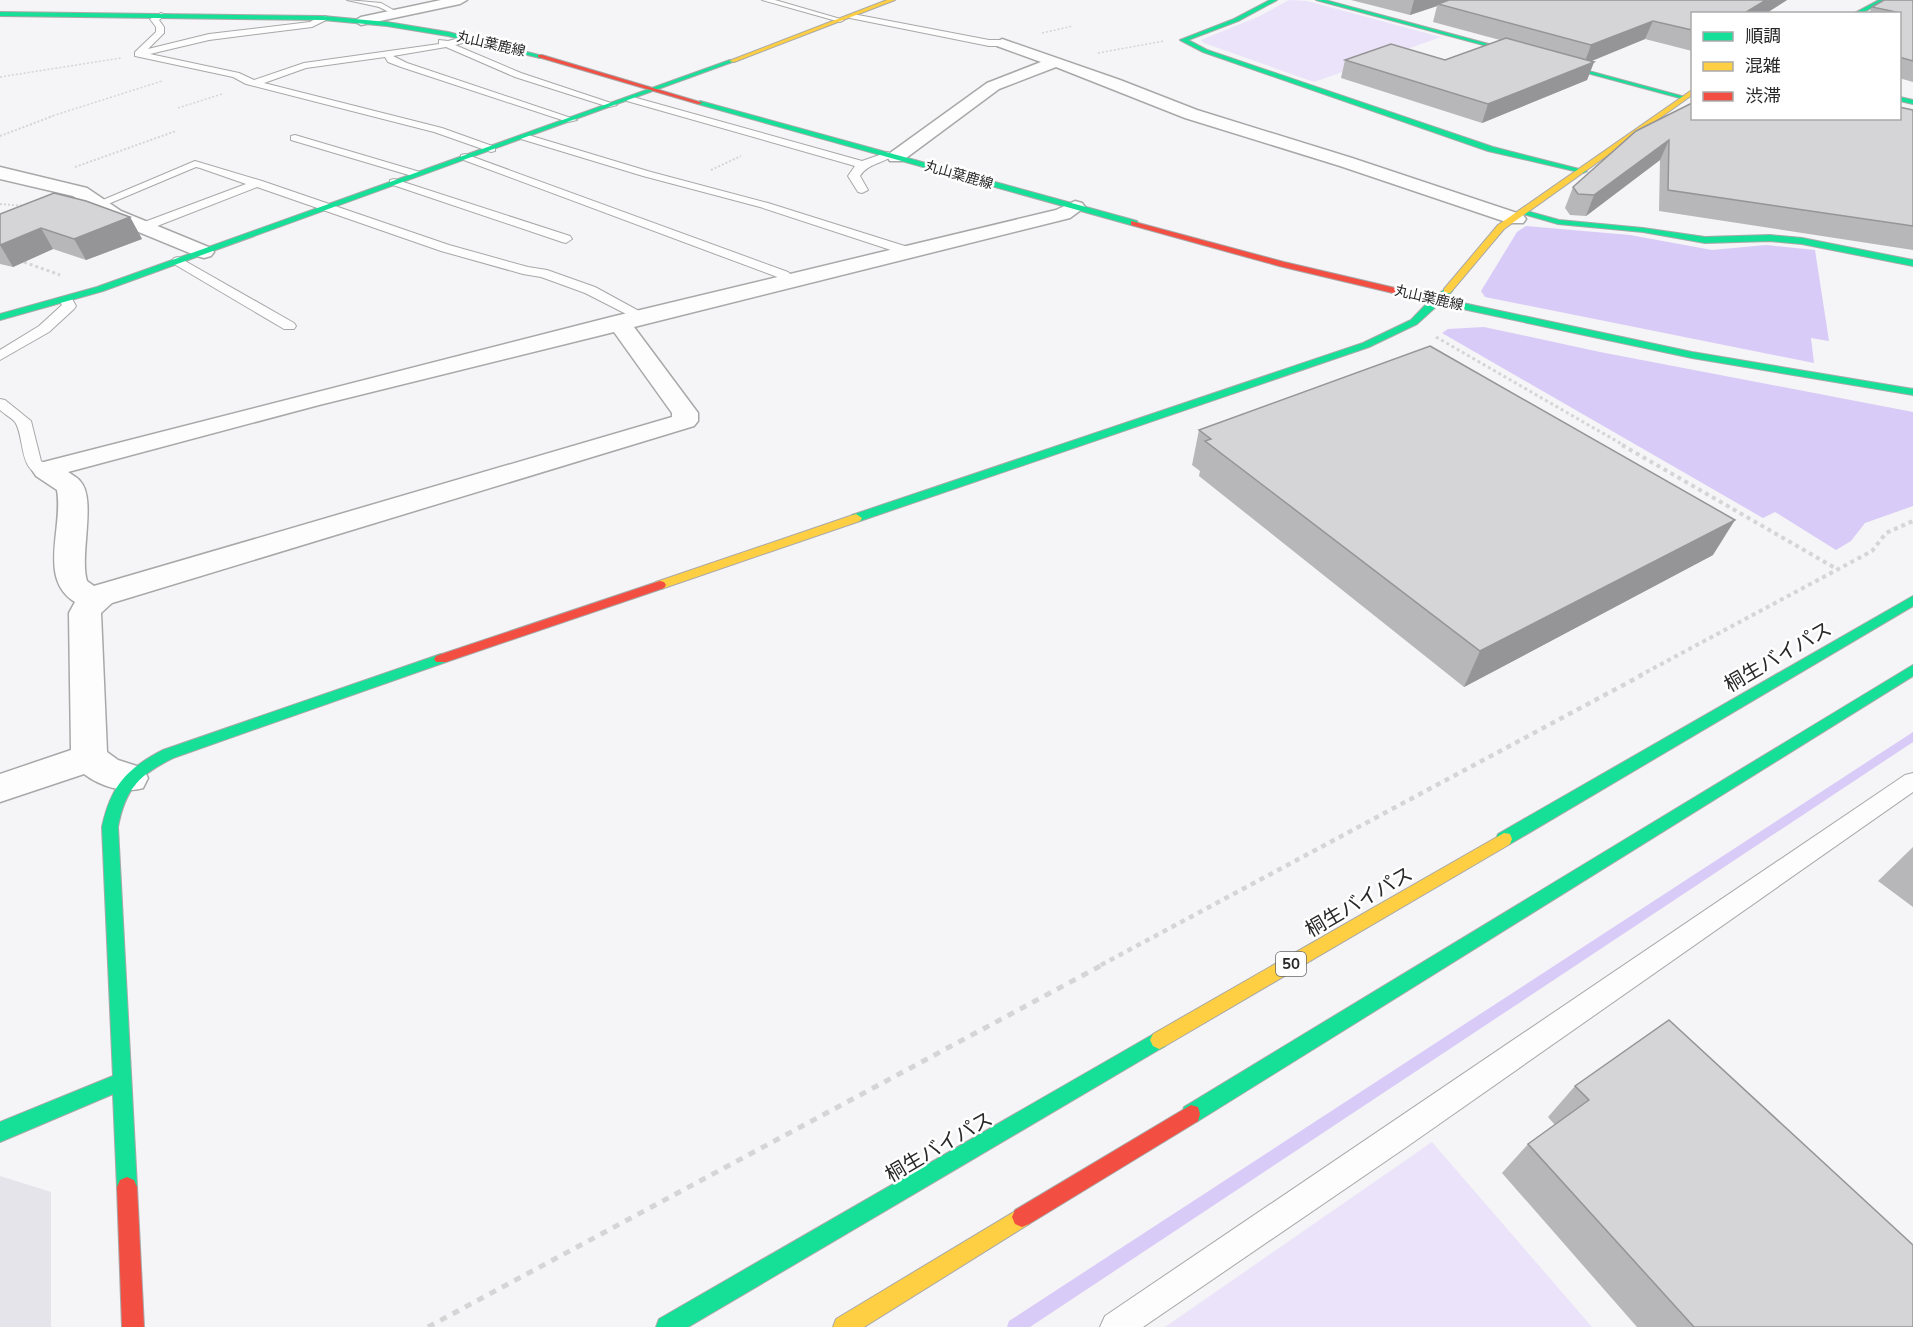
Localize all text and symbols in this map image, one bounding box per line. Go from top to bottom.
legend [1691,12,1901,120]
text: 順調 [1745,24,1781,48]
street label: 丸山葉鹿線 [455,27,527,61]
text: 混雑 [1745,54,1781,78]
text: 渋滞 [1745,84,1781,108]
street label: 丸山葉鹿線 [923,156,995,194]
street label: 丸山葉鹿線 [1393,281,1465,315]
street label: 桐生バイパス [1719,615,1837,699]
street label: 桐生バイパス [1300,860,1418,944]
road number: 50 [1276,952,1306,976]
street label: 桐生バイパス [880,1105,998,1189]

